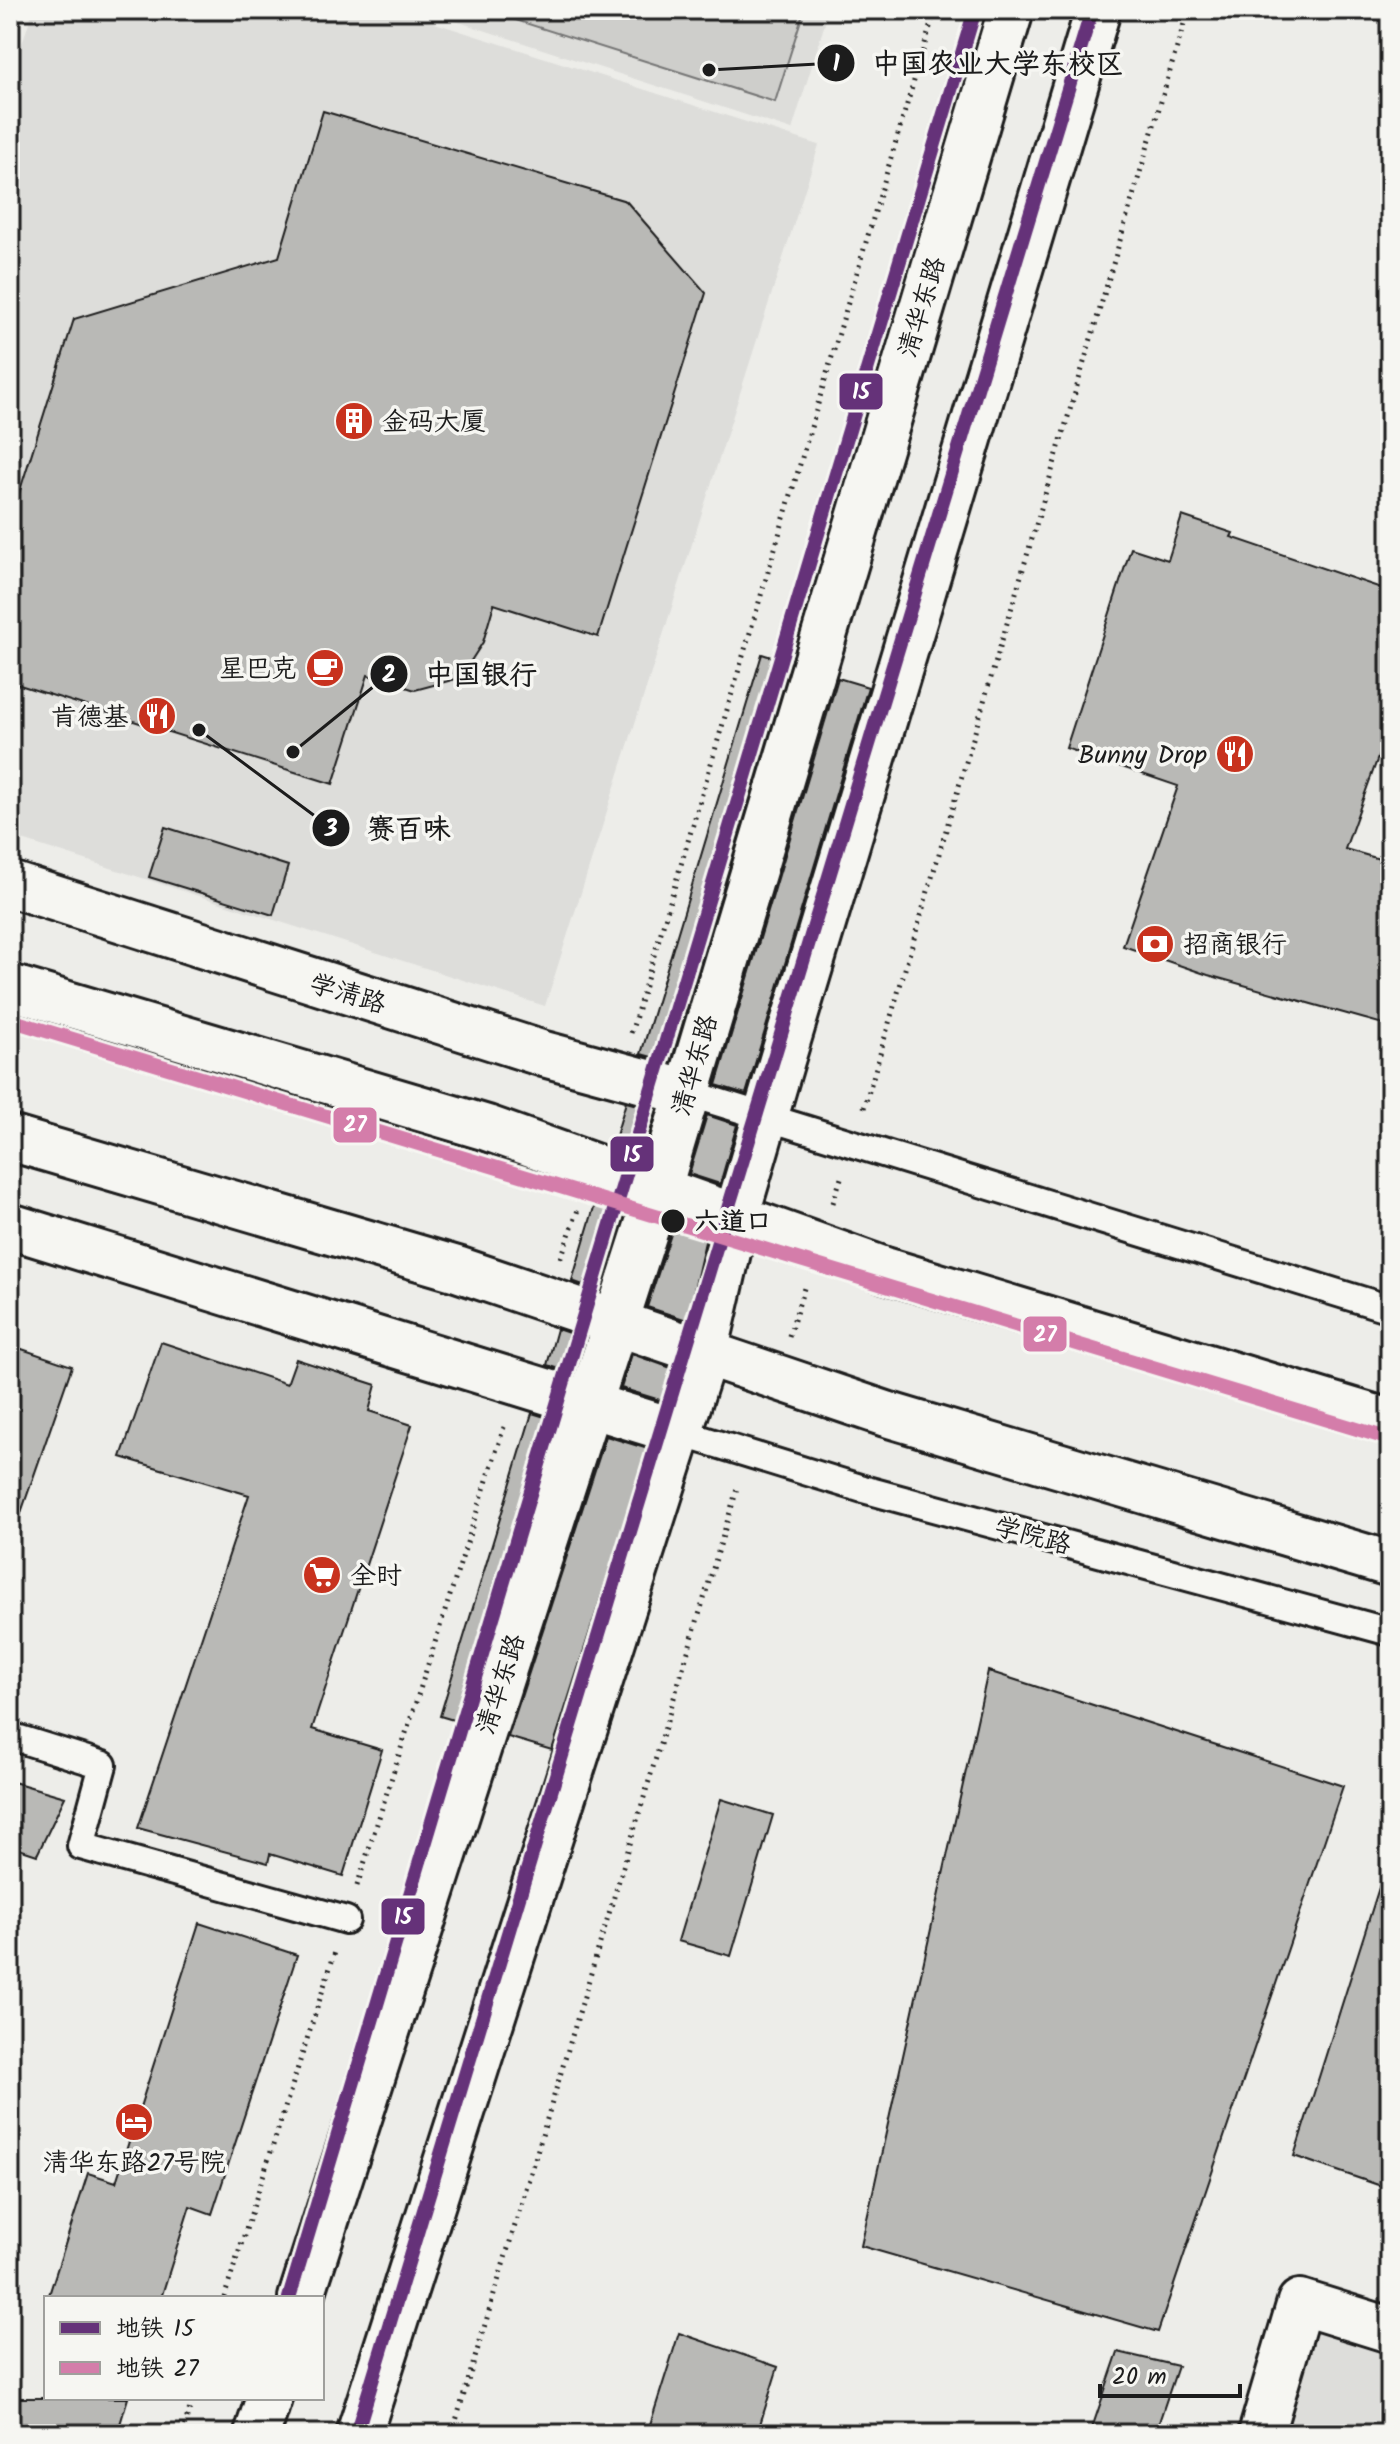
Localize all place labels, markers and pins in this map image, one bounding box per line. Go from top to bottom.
callout: 中国农业大学东校区 [816,37,1140,89]
building icon: 金码大厦 [333,400,375,442]
place label: 金码大厦 [382,402,486,444]
cafe icon: 星巴克 [304,647,346,689]
callout: 中国银行 [369,648,553,700]
place label: 星巴克 [219,649,297,691]
restaurant icon: 肯德基 [136,695,178,737]
place label: 肯德基 [51,697,129,739]
restaurant icon: Bunny Drop [1214,733,1256,775]
place label: Bunny Drop [1078,735,1208,777]
callout: 赛百味 [311,802,467,854]
bank icon: 招商银行 [1134,923,1176,965]
place label: 招商银行 [1183,925,1287,967]
place label: 六道口 [694,1202,772,1244]
marker: 六道口 [659,1207,687,1235]
supermarket icon: 全时 [301,1554,343,1596]
place label: 全时 [350,1556,402,1598]
hotel icon: 清华东路27号院 [113,2101,155,2143]
place label: 清华东路27号院 [42,2143,226,2185]

